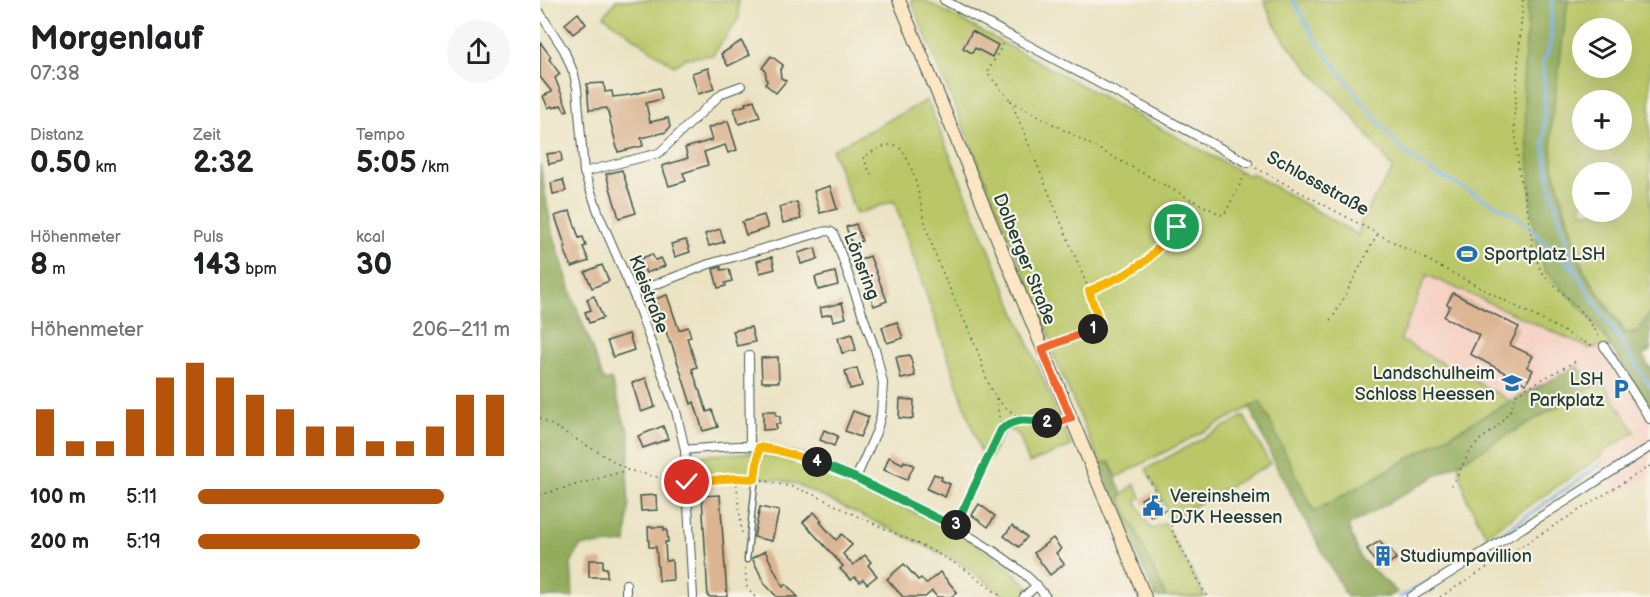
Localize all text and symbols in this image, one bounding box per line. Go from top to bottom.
map controls [1572,18,1632,222]
button: layers [1572,18,1632,78]
text: Morgenlauf [30,19,204,59]
button: share [447,20,510,83]
text: 07:38 [30,62,80,86]
button: + [1572,90,1632,150]
text: Distanz [30,126,84,145]
text: Zeit [193,126,221,145]
text: Tempo [356,126,405,145]
text: 0.50 [30,145,91,181]
text: 2:32 [193,145,254,181]
text: 5:05 [356,145,417,181]
street label: Schlossstraße [1263,147,1373,220]
text: km [91,158,117,177]
text: /km [417,158,449,177]
button: − [1572,162,1632,222]
street label: Dolberger Straße [989,191,1061,328]
pin [1151,201,1202,252]
icon: arrive [1160,210,1193,243]
text: Höhenmeter [30,228,120,247]
text: Puls [193,228,223,247]
text: kcal [356,228,385,247]
street label: Lönsring [839,230,884,303]
sports icon: Sportplatz LSH [1455,242,1479,266]
place label: Sportplatz LSH [1484,244,1606,265]
text: 8 [30,247,48,283]
text: 143 [193,247,241,283]
text: 30 [356,247,392,283]
street label: Kleistraße [624,252,673,336]
text: m [48,260,66,279]
text: bpm [241,260,277,279]
pin: 1 [1078,314,1108,344]
text: Höhenmeter [30,318,143,342]
text: 206–211 m [412,318,510,342]
text: 1 [1090,319,1096,338]
place label: Landschulheim Schloss Heessen [1355,363,1495,405]
place label: LSH Parkplatz [1529,369,1604,411]
school or university icon: Landschulheim Schloss Heessen [1500,371,1524,395]
parking icon: LSH Parkplatz [1609,377,1633,401]
pin: 2 [1032,408,1062,438]
text: 2 [1042,413,1052,432]
pin: 4 [802,447,832,477]
text: 4 [812,452,822,471]
pin [661,456,712,507]
icon: check [670,465,703,498]
text: 100 m [30,485,86,509]
text: 5:11 [126,485,157,509]
place label: Vereinsheim DJK Heessen [1170,486,1282,528]
public building icon: Vereinsheim DJK Heessen [1141,494,1165,518]
pin: 3 [941,510,971,540]
text: 3 [951,515,961,534]
text: 200 m [30,530,89,554]
text: 5:19 [126,530,161,554]
building icon: Studiumpavillion [1371,544,1395,568]
place label: Studiumpavillion [1400,546,1532,567]

